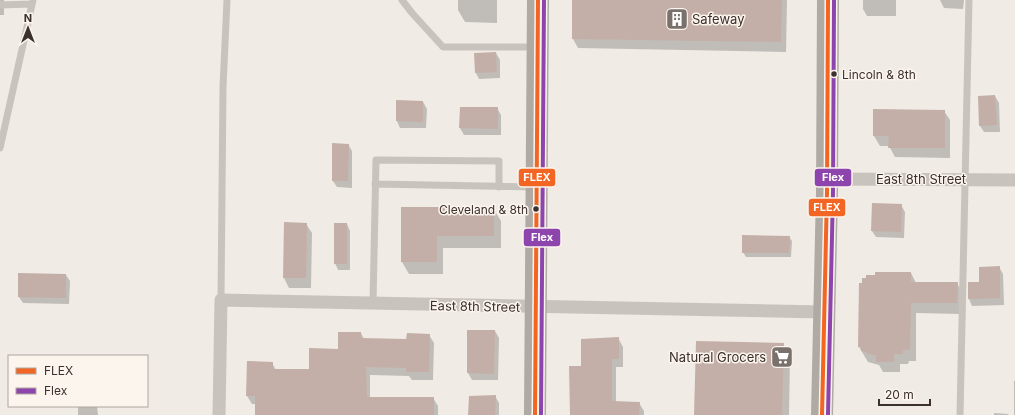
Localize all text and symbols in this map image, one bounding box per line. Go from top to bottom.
building icon: Safeway [664,6,690,32]
north arrow [8,8,48,48]
text: N [24,11,32,25]
place label: Safeway [692,11,744,27]
place label: Lincoln & 8th [842,67,916,82]
marker: Lincoln & 8th [829,69,839,79]
line badge: FLEX [518,168,556,187]
line badge: Flex [814,168,852,187]
text: FLEX [523,170,551,184]
text: Flex [822,170,845,184]
street label: East 8th Street [876,171,966,187]
line badge: FLEX [808,198,846,217]
text: FLEX [813,200,841,214]
place label: Cleveland & 8th [439,202,528,217]
marker: Cleveland & 8th [531,204,541,214]
line badge: Flex [523,228,561,247]
text: Flex [531,230,554,244]
street label: East 8th Street [430,297,520,315]
supermarket icon: Natural Grocers [769,344,795,370]
place label: Natural Grocers [669,349,766,365]
legend [8,355,148,407]
text: FLEX [44,363,73,378]
scale bar [879,381,930,407]
text: Flex [44,383,68,398]
text: 20 m [885,387,914,402]

